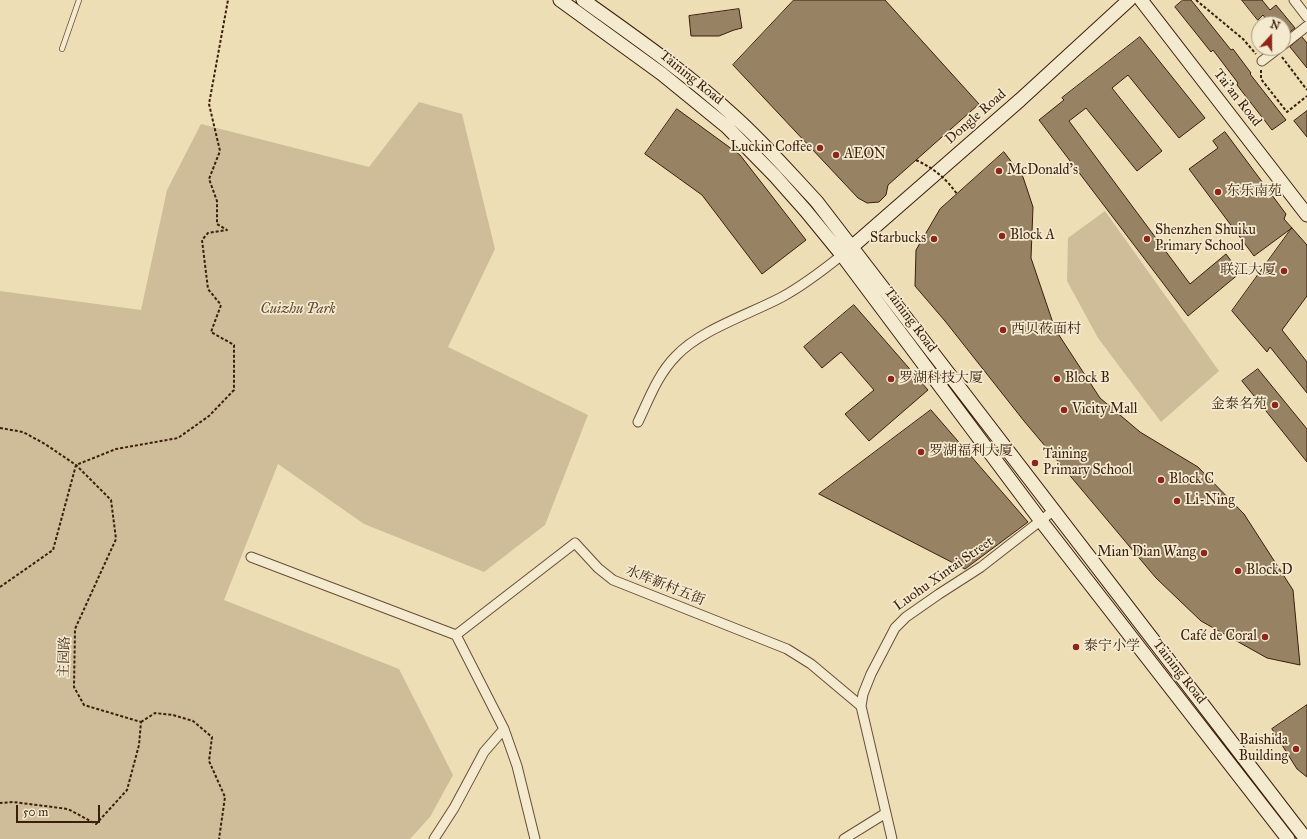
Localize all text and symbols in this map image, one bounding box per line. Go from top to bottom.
north arrow [1251,16,1291,56]
text: N [1268,18,1282,33]
street label: Taining Road [656,47,726,109]
street label: Tai'an Road [1209,66,1265,130]
street label: Dongle Road [942,86,1010,148]
place label: Luckin Coffee [731,140,812,156]
marker: Luckin Coffee [815,143,825,153]
place label: AEON [844,147,886,163]
marker: AEON [831,150,841,160]
place label: McDonald's [1007,163,1078,179]
marker: McDonald's [994,166,1004,176]
place label: 东乐南苑 [1226,184,1282,200]
marker: 东乐南苑 [1213,187,1223,197]
place label: Shenzhen Shuiku Primary School [1155,223,1256,256]
place label: Block A [1010,228,1055,244]
place label: Starbucks [870,231,926,247]
marker: Block A [997,231,1007,241]
marker: Starbucks [929,234,939,244]
marker: Shenzhen Shuiku Primary School [1142,234,1152,244]
place label: 联江大厦 [1220,263,1276,279]
marker: 联江大厦 [1279,266,1289,276]
street label: Taining Road [880,284,940,356]
park label: Cuizhu Park [260,302,336,318]
place label: 西贝莜面村 [1011,322,1081,338]
marker: 西贝莜面村 [998,325,1008,335]
place label: 罗湖科技大厦 [899,371,983,387]
place label: Block B [1065,371,1110,387]
marker: 罗湖科技大厦 [886,374,896,384]
marker: Block B [1052,374,1062,384]
place label: 金泰名苑 [1211,397,1267,413]
marker: 金泰名苑 [1270,400,1280,410]
place label: Vicity Mall [1072,402,1138,418]
marker: Vicity Mall [1059,405,1069,415]
place label: 罗湖福利大厦 [929,444,1013,460]
marker: 罗湖福利大厦 [916,447,926,457]
place label: Taining Primary School [1043,447,1132,480]
marker: Taining Primary School [1030,458,1040,468]
place label: Block C [1169,472,1214,488]
marker: Block C [1156,475,1166,485]
place label: Li-Ning [1185,493,1235,509]
marker: Li-Ning [1172,496,1182,506]
street label: Luohu Xintai Street [891,533,997,615]
place label: Mian Dian Wang [1097,545,1196,561]
marker: Mian Dian Wang [1199,548,1209,558]
street label: 水库新村五街 [623,562,707,610]
place label: Block D [1246,563,1293,579]
marker: Block D [1233,566,1243,576]
place label: Café de Coral [1181,629,1257,645]
marker: Café de Coral [1260,632,1270,642]
street label: 主园路 [56,636,74,678]
street label: Taining Road [1149,637,1209,707]
place label: 泰宁小学 [1084,639,1140,655]
marker: 泰宁小学 [1071,642,1081,652]
place label: Baishida Building [1239,733,1288,766]
marker: Baishida Building [1291,744,1301,754]
scale bar [18,797,102,823]
text: 50 m [23,805,48,819]

